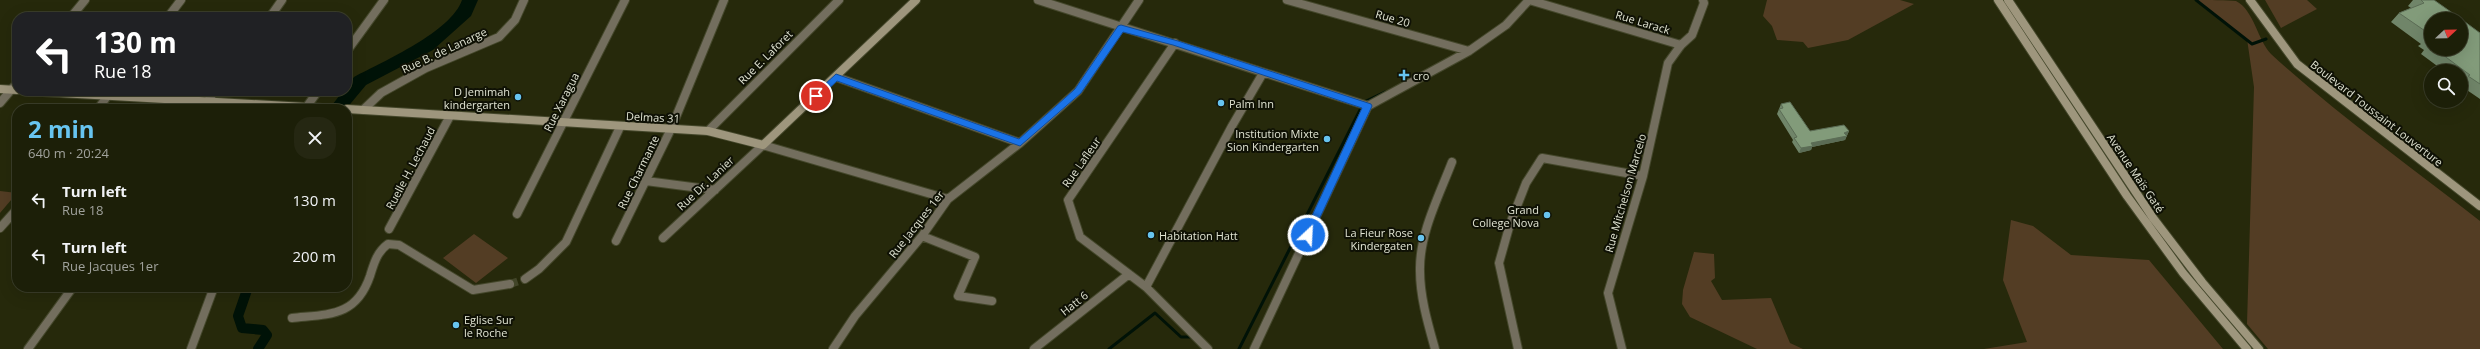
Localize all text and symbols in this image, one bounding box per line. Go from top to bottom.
street label: Rue 20 [1374,6,1412,30]
street label: Rue Larack [1614,7,1672,37]
north arrow [2424,12,2468,56]
map controls [2424,12,2468,108]
text: 130 m [94,23,177,61]
street label: Rue B. de Lanarge [399,24,489,76]
street label: Rue E. Laforet [735,26,796,87]
icon: left [28,28,80,80]
street label: Boulevard Toussaint Louverture [2308,57,2446,169]
text: Rue 18 [94,59,152,83]
button: search [2424,64,2468,108]
place label: cro [1413,68,1430,83]
marker: cro [1398,69,1410,81]
street label: Rue Xaragua [540,70,582,134]
pin [799,79,833,113]
place label: D Jemimah kindergarten [444,84,510,112]
icon: arrive [805,85,827,107]
marker: D Jemimah kindergarten [513,92,523,102]
place label: Palm Inn [1229,96,1274,111]
marker: Palm Inn [1216,98,1226,108]
street label: Delmas 31 [626,108,680,126]
text: 2 min [28,112,95,145]
button: close [294,117,336,159]
street label: Ruelle H. Lechaud [382,124,438,212]
place label: Institution Mixte Sion Kindergarten [1227,126,1319,154]
street label: Rue Mitchelson Marcelo [1601,131,1649,254]
street label: Avenue Maïs Gaté [2104,131,2168,215]
street label: Rue Charmante [614,133,662,211]
street label: Rue Lafleur [1058,133,1104,190]
marker: Institution Mixte Sion Kindergarten [1322,134,1332,144]
text: 640 m · 20:24 [28,144,109,162]
street label: Rue Dr. Lanier [673,152,737,213]
text: Turn left [62,181,127,201]
street label: Rue Jacques 1er [885,187,947,261]
icon: left [28,189,50,211]
text: 130 m [292,190,336,210]
text: Rue 18 [62,201,104,219]
place label: Grand College Nova [1472,202,1539,230]
marker: Grand College Nova [1542,210,1552,220]
position arrow [1287,214,1329,256]
place label: La Fieur Rose Kindergaten [1345,225,1413,253]
place label: Habitation Hatt [1159,228,1238,243]
marker: Habitation Hatt [1146,230,1156,240]
marker: La Fieur Rose Kindergaten [1416,233,1426,243]
text: Turn left [62,237,127,257]
icon: left [28,245,50,267]
text: 200 m [292,246,336,266]
text: Rue Jacques 1er [62,257,158,275]
street label: Hatt 6 [1057,287,1091,319]
place label: Eglise Sur le Roche [464,312,514,340]
marker: Eglise Sur le Roche [451,320,461,330]

